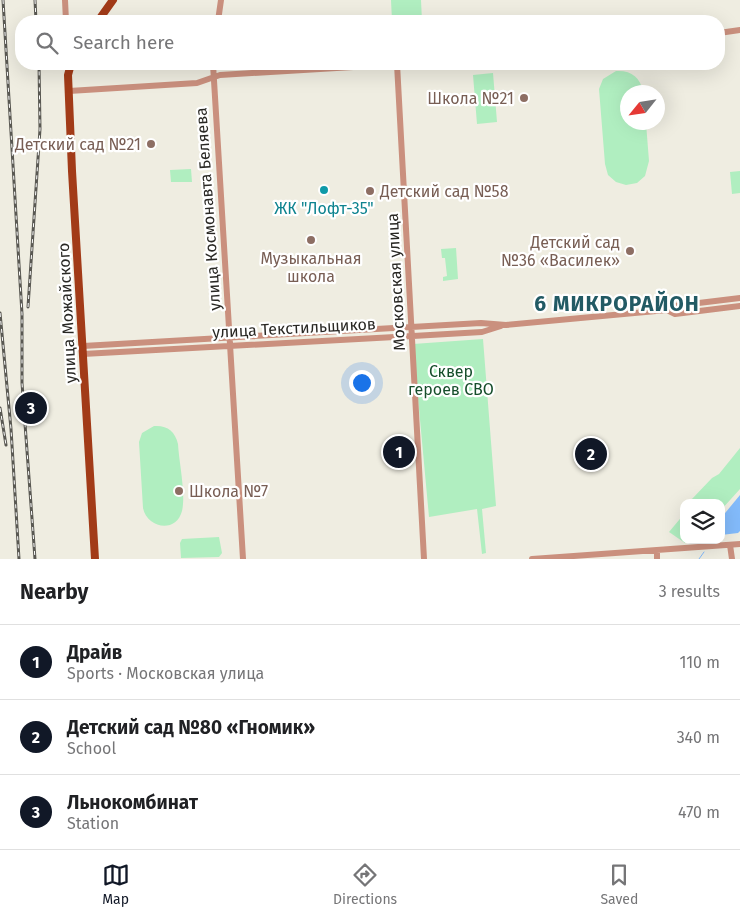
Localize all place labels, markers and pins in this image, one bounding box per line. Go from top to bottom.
place label: Школа №21 [427,89,514,108]
marker: Школа №21 [518,92,530,104]
place label: Детский сад №21 [14,135,141,154]
marker: Детский сад №21 [145,138,157,150]
place label: Детский сад №58 [379,182,509,201]
marker: ЖК "Лофт-35" [318,184,330,196]
marker: Детский сад №58 [364,185,376,197]
place label: ЖК "Лофт-35" [274,199,374,218]
place label: Детский сад №36 «Василек» [501,233,620,270]
marker: Музыкальная школа [305,234,317,246]
marker: Детский сад №36 «Василек» [624,245,636,257]
place label: Музыкальная школа [260,249,362,286]
pin: 3 [15,389,47,427]
pin: 1 [383,433,415,471]
pin: 2 [575,435,607,473]
place label: Школа №7 [189,482,268,501]
marker: Школа №7 [173,485,185,497]

